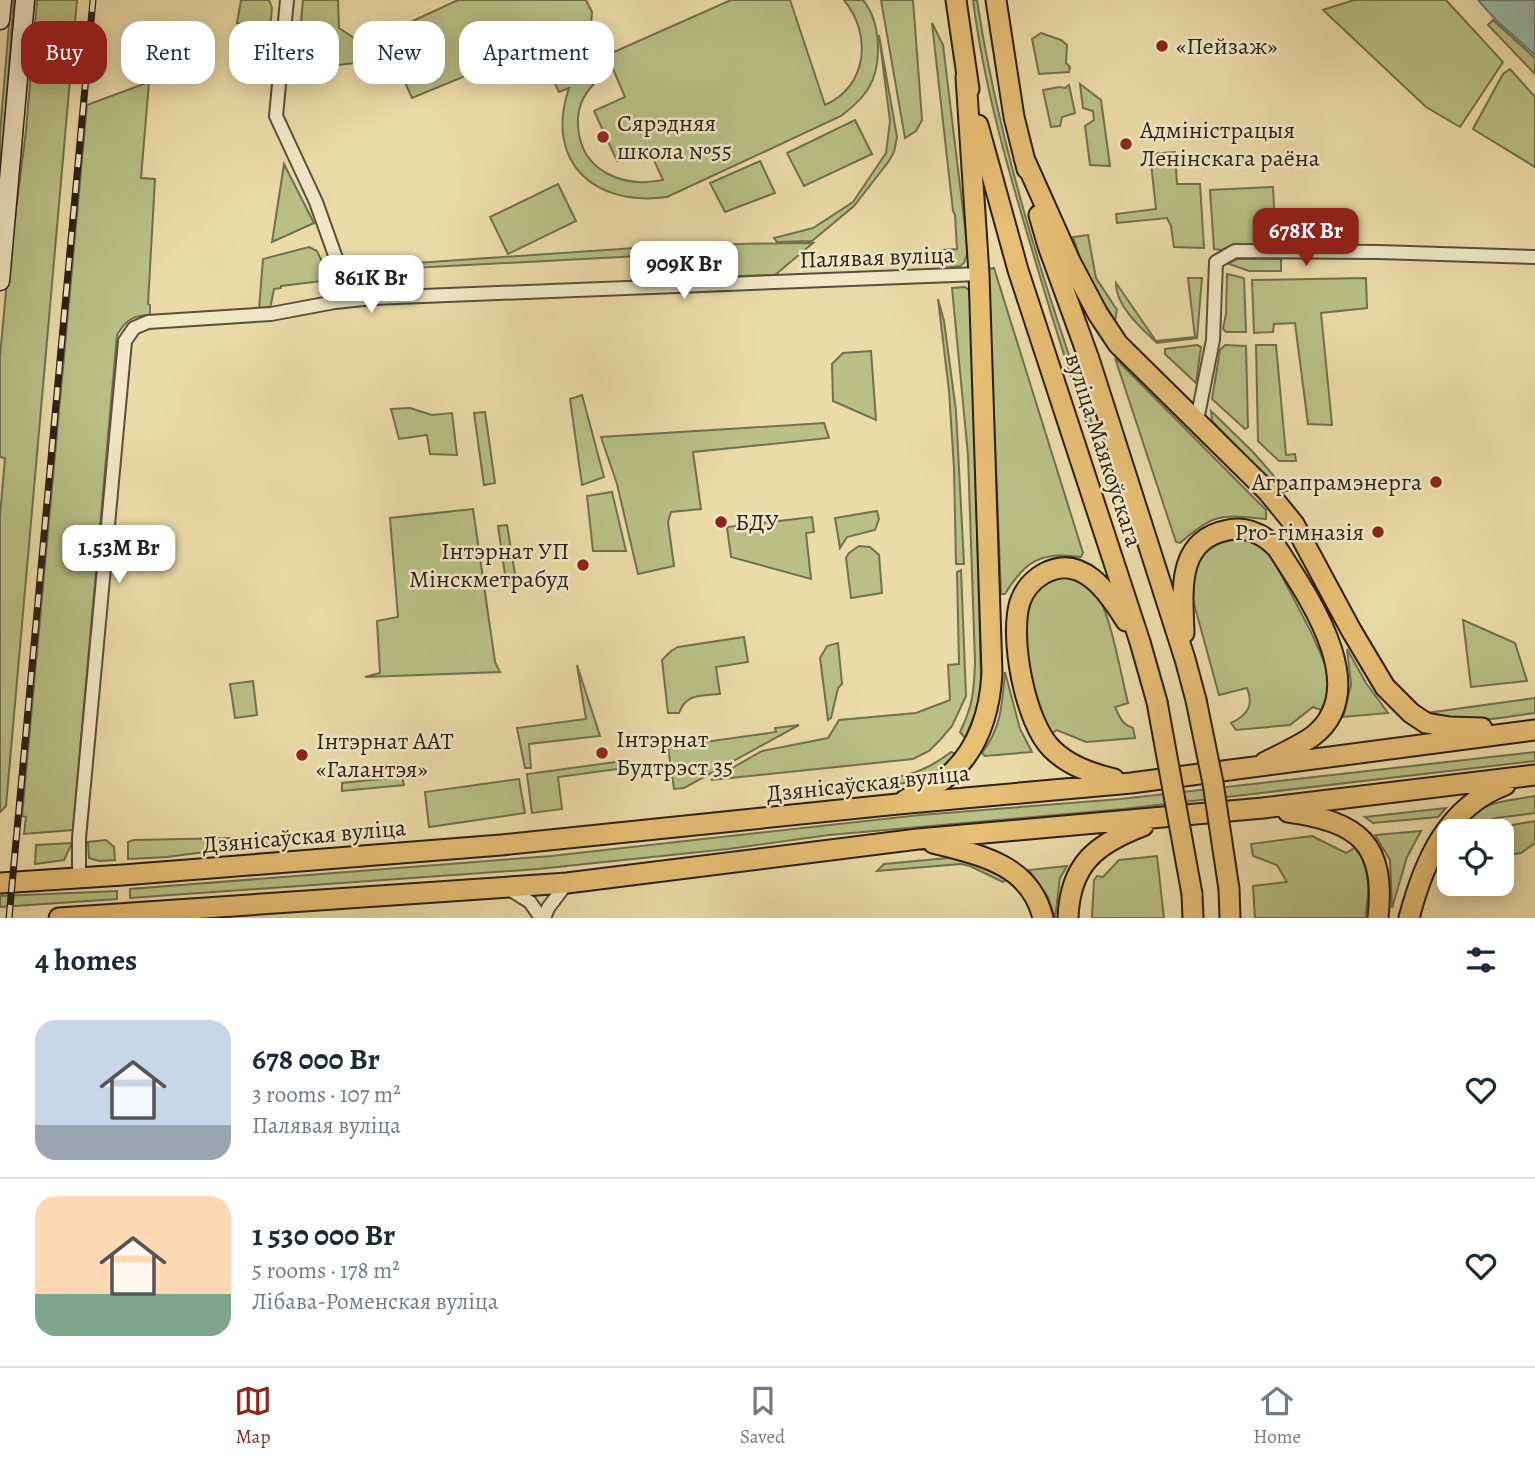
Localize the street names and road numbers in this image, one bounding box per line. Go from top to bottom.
street label: Палявая вуліца [799,238,955,276]
street label: вуліца Маякоўскага [1058,349,1150,551]
street label: Дзянісаўская вуліца [765,756,971,810]
street label: Дзянісаўская вуліца [201,811,407,861]

